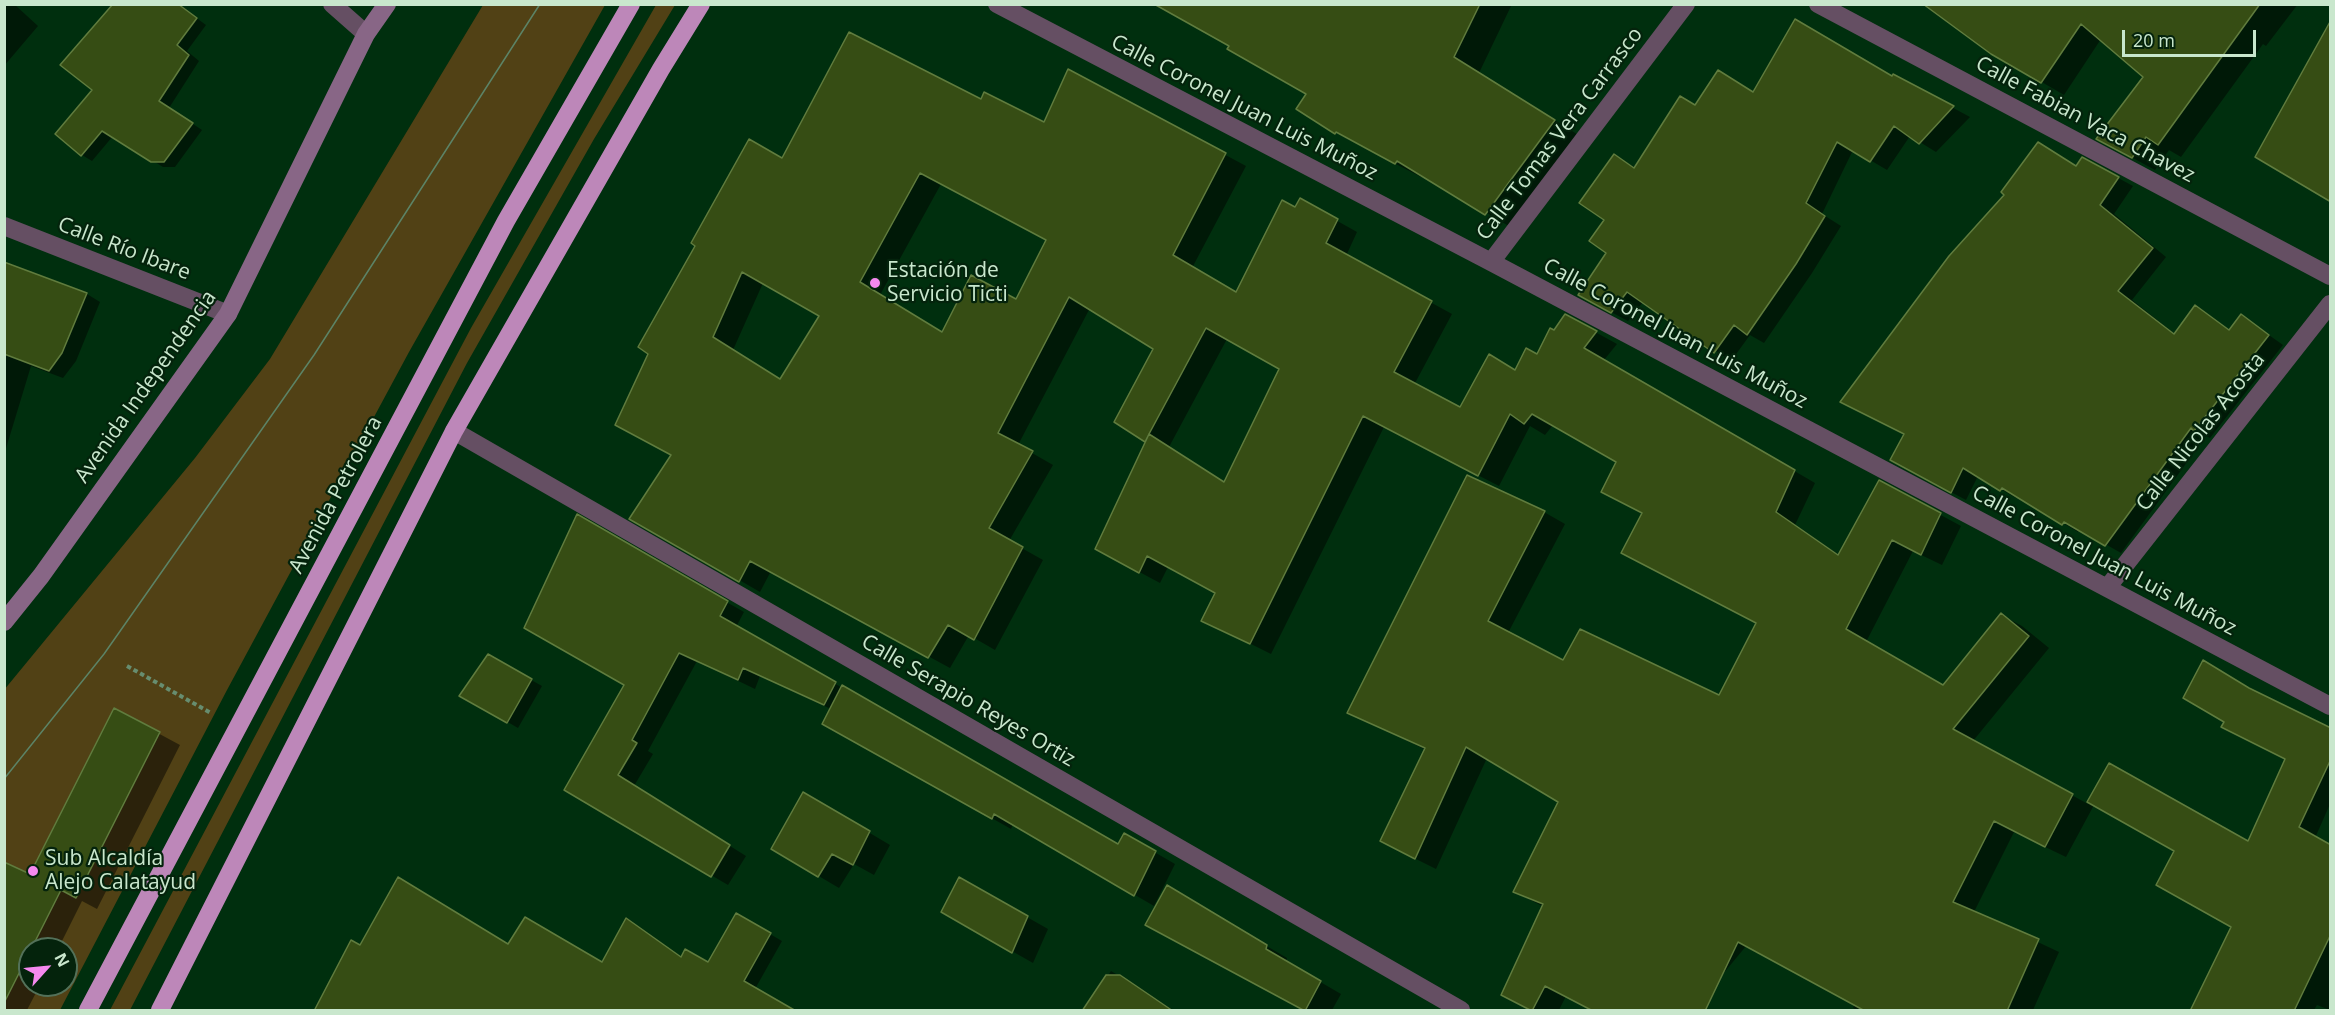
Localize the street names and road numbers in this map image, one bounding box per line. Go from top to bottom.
street label: Calle Tomas Vera Carrasco [1472,23,1648,245]
street label: Calle Coronel Juan Luis Muñoz [1107,30,1381,186]
street label: Calle Fabian Vaca Chavez [1971,51,2199,189]
street label: Calle Río Ibare [54,212,194,286]
street label: Calle Coronel Juan Luis Muñoz [1539,254,1811,414]
street label: Avenida Independencia [70,286,222,488]
street label: Calle Nicolas Acosta [2131,348,2271,516]
street label: Avenida Petrolera [284,412,388,578]
street label: Calle Coronel Juan Luis Muñoz [1968,481,2240,641]
street label: Calle Serapio Reyes Ortiz [857,629,1079,773]

